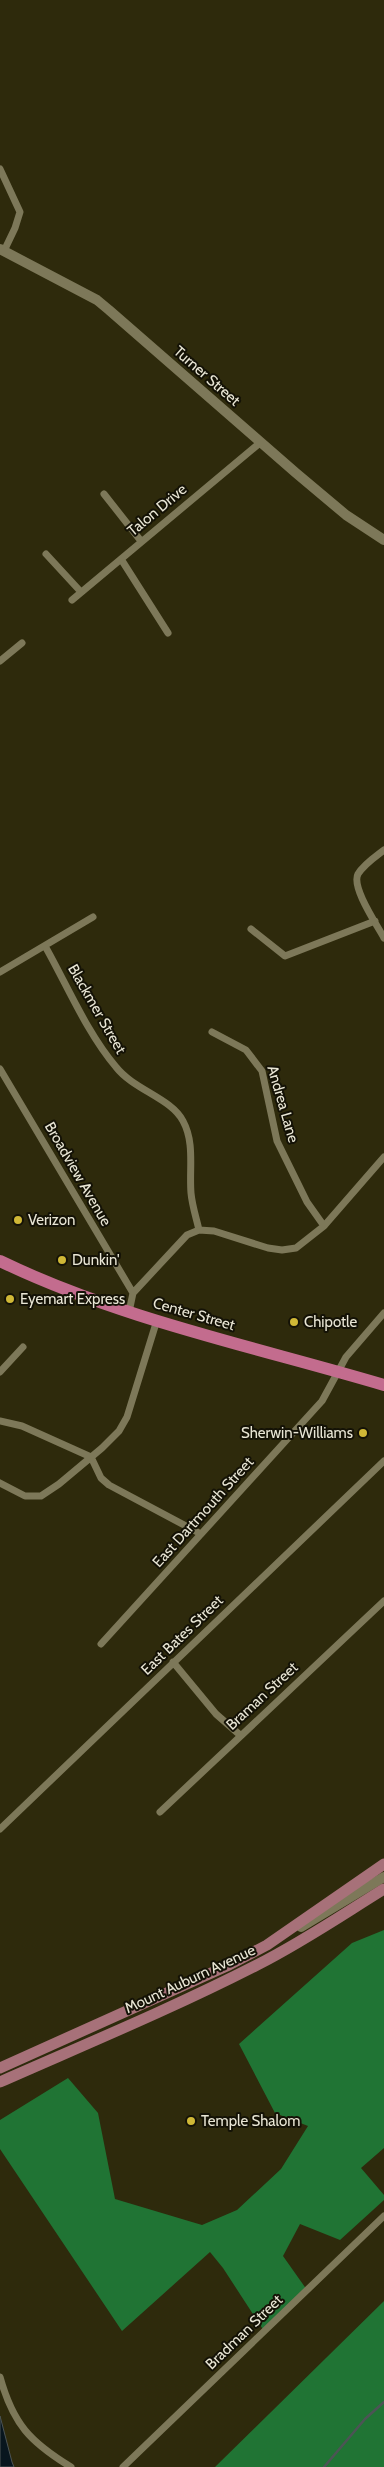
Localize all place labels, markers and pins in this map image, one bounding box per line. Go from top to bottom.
place label: Verizon [28,1211,75,1229]
marker: Verizon [12,1214,24,1226]
place label: Dunkin' [72,1251,120,1269]
marker: Dunkin' [56,1254,68,1266]
place label: Eyemart Express [20,1290,125,1308]
marker: Eyemart Express [4,1293,16,1305]
place label: Chipotle [304,1313,358,1331]
marker: Chipotle [288,1316,300,1328]
place label: Sherwin-Williams [241,1424,353,1442]
marker: Sherwin-Williams [357,1427,369,1439]
place label: Temple Shalom [201,2112,300,2130]
marker: Temple Shalom [185,2115,197,2127]

